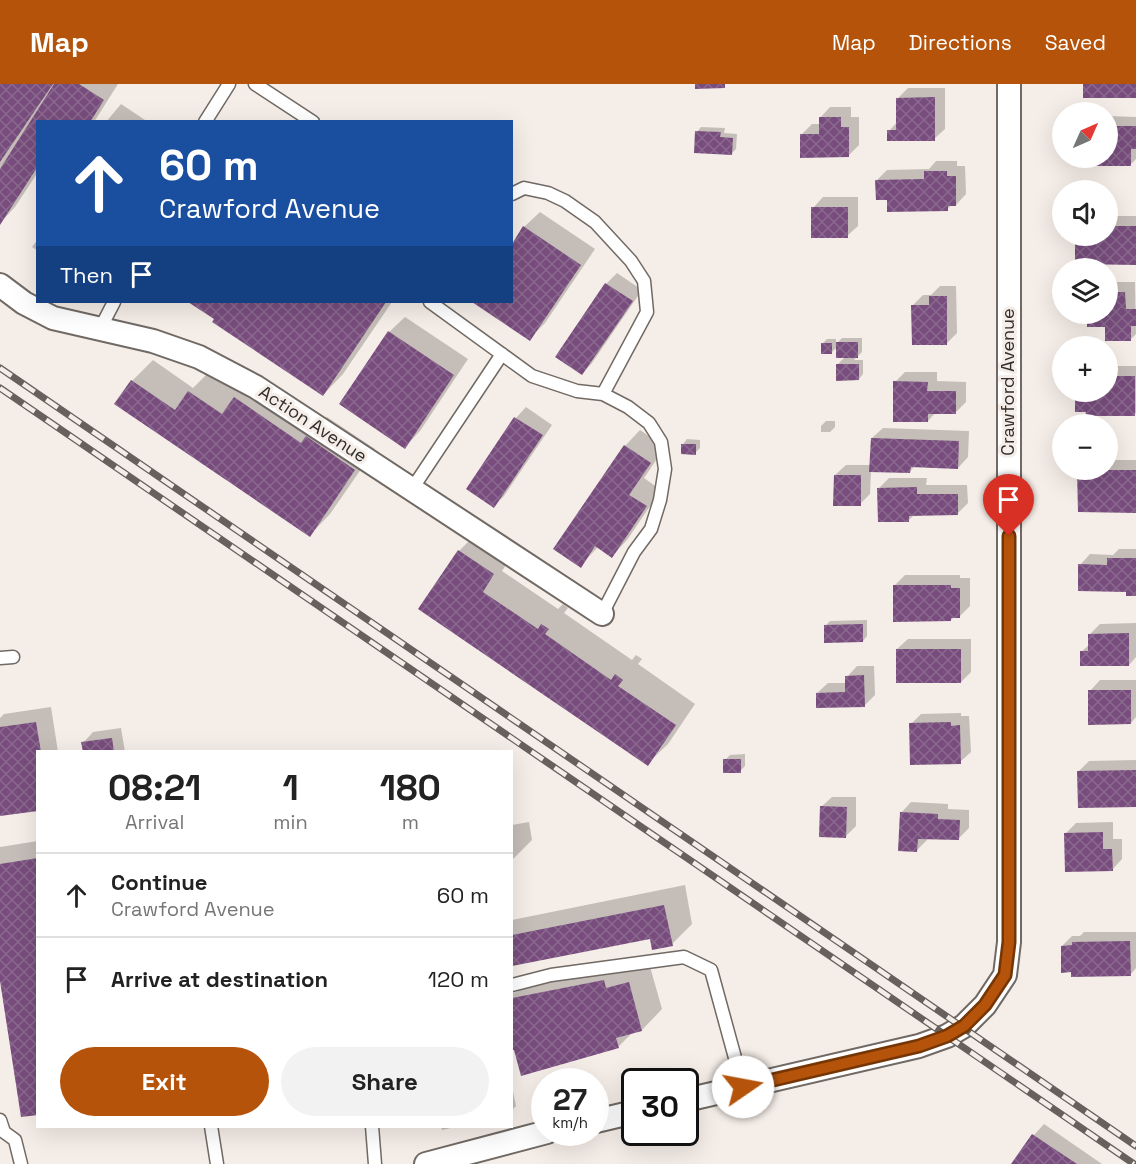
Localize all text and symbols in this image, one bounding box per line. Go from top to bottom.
text: Map [30,24,89,60]
text: Map [832,29,876,56]
text: Directions [909,29,1012,56]
text: Saved [1045,29,1106,56]
north arrow [1052,102,1118,168]
map controls [1052,102,1118,480]
text: 60 m [159,139,259,192]
icon: ahead [60,144,138,222]
button: sound [1052,180,1118,246]
text: Crawford Avenue [159,191,380,226]
icon: arrive [125,258,158,291]
button: layers [1052,258,1118,324]
text: Then [60,261,113,289]
street label: Crawford Avenue [996,308,1019,456]
button: + [1052,336,1118,402]
street label: Action Avenue [255,380,372,467]
button: − [1052,414,1118,480]
pin [983,474,1034,536]
icon: arrive [992,483,1025,516]
text: 08:21 [108,765,201,811]
text: 1 [282,765,299,811]
text: 180 [380,765,441,811]
text: Arrival [125,809,184,835]
text: min [273,809,308,835]
text: m [402,809,419,835]
text: Continue [111,868,207,896]
icon: ahead [60,879,93,912]
text: 60 m [437,881,489,909]
text: Crawford Avenue [111,896,275,922]
icon: arrive [60,963,93,996]
text: Arrive at destination [111,965,328,993]
text: 120 m [428,965,489,993]
button: Exit [60,1047,269,1116]
button: Share [281,1047,489,1116]
position arrow [711,1055,775,1119]
speed limit sign: 30 [621,1068,699,1146]
text: 27 [553,1080,587,1119]
text: km/h [552,1113,588,1132]

